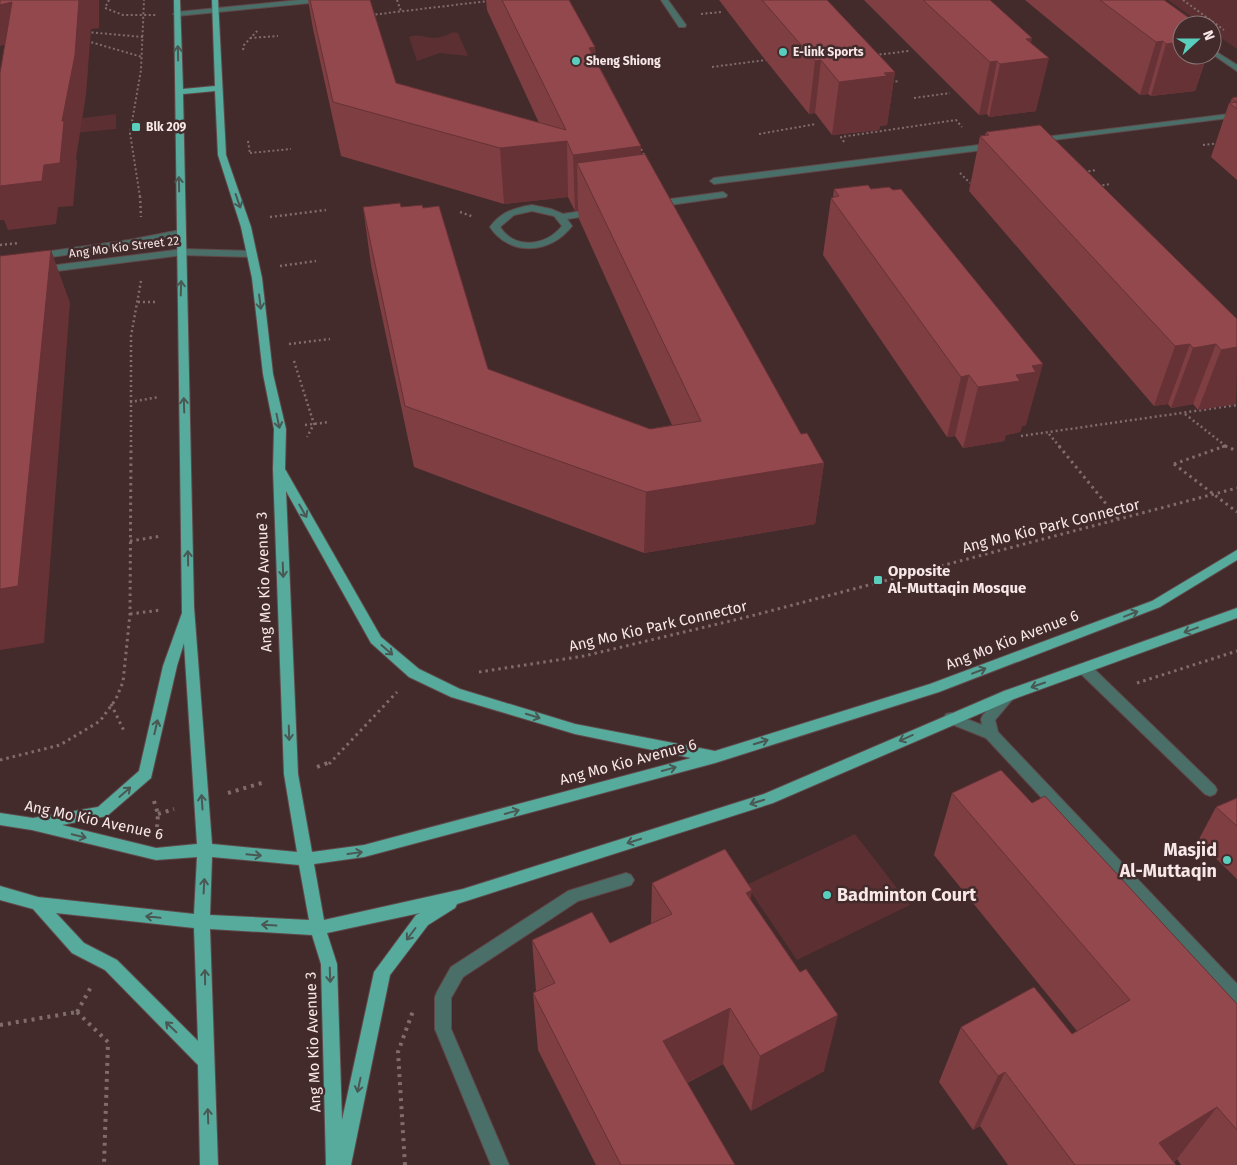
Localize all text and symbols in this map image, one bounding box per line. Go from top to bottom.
north arrow [1172,15,1222,65]
text: N [1199,28,1218,43]
one-way arrow [173,45,183,62]
place label: E-link Sports [793,45,864,59]
marker: E-link Sports [777,46,789,58]
place label: Sheng Shiong [586,54,661,68]
marker: Sheng Shiong [570,55,582,67]
place label: Blk 209 [146,120,187,134]
marker: Blk 209 [130,121,142,133]
one-way arrow [174,176,184,192]
one-way arrow [233,193,243,209]
street label: Ang Mo Kio Street 22 [68,233,180,261]
one-way arrow [177,281,186,297]
one-way arrow [255,294,265,310]
one-way arrow [180,398,189,414]
one-way arrow [274,412,284,428]
street label: Ang Mo Kio Park Connector [960,495,1142,557]
one-way arrow [298,504,308,519]
street label: Ang Mo Kio Avenue 3 [253,511,275,653]
one-way arrow [183,550,193,566]
one-way arrow [278,562,287,578]
place label: Opposite Al-Muttaqin Mosque [887,562,1026,597]
marker: Opposite Al-Muttaqin Mosque [872,574,884,586]
street label: Ang Mo Kio Park Connector [567,597,749,655]
street label: Ang Mo Kio Avenue 6 [943,606,1081,674]
one-way arrow [1123,609,1138,618]
one-way arrow [1184,626,1199,635]
one-way arrow [380,644,393,655]
one-way arrow [971,666,986,675]
one-way arrow [1031,681,1047,690]
one-way arrow [524,712,540,722]
one-way arrow [152,719,162,735]
one-way arrow [284,724,294,740]
one-way arrow [899,734,914,743]
street label: Ang Mo Kio Avenue 6 [558,735,698,789]
one-way arrow [753,737,769,747]
one-way arrow [660,764,676,774]
one-way arrow [118,787,131,798]
one-way arrow [198,794,207,810]
street label: Ang Mo Kio Avenue 6 [23,797,165,843]
one-way arrow [749,798,765,808]
one-way arrow [504,806,520,816]
one-way arrow [71,831,87,841]
one-way arrow [627,837,642,846]
place label: Masjid Al-Muttaqin [1119,839,1217,882]
one-way arrow [347,848,363,858]
one-way arrow [246,850,262,859]
marker: Masjid Al-Muttaqin [1221,854,1233,866]
one-way arrow [199,879,208,895]
place label: Badminton Court [837,884,977,906]
marker: Badminton Court [821,889,833,901]
one-way arrow [146,912,162,922]
one-way arrow [261,921,277,930]
one-way arrow [405,927,416,940]
one-way arrow [325,966,334,982]
one-way arrow [201,969,210,985]
street label: Ang Mo Kio Avenue 3 [302,971,324,1113]
one-way arrow [165,1021,178,1033]
one-way arrow [354,1076,363,1092]
one-way arrow [203,1109,213,1125]

